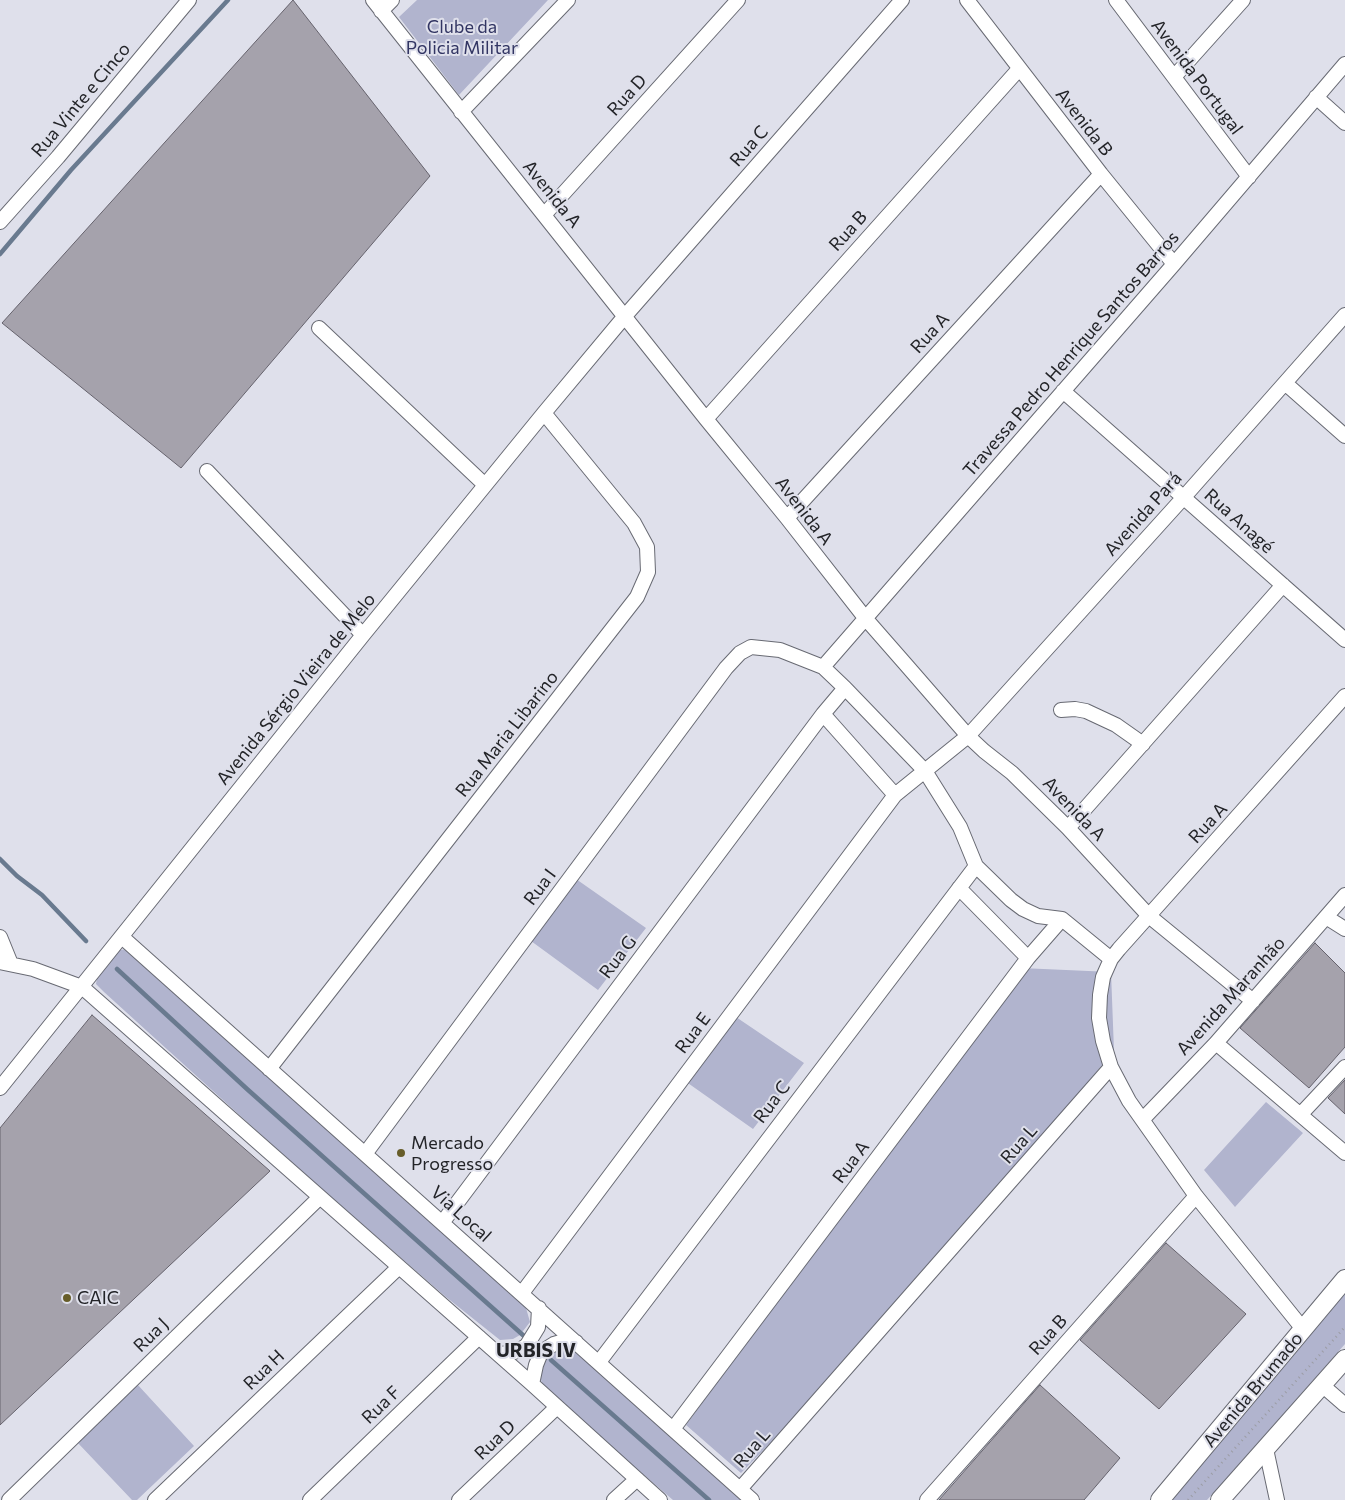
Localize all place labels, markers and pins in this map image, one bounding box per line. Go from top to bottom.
place label: Mercado Progresso [411,1132,493,1174]
marker: Mercado Progresso [395,1147,407,1159]
place label: CAIC [77,1287,119,1309]
marker: CAIC [61,1292,73,1304]

